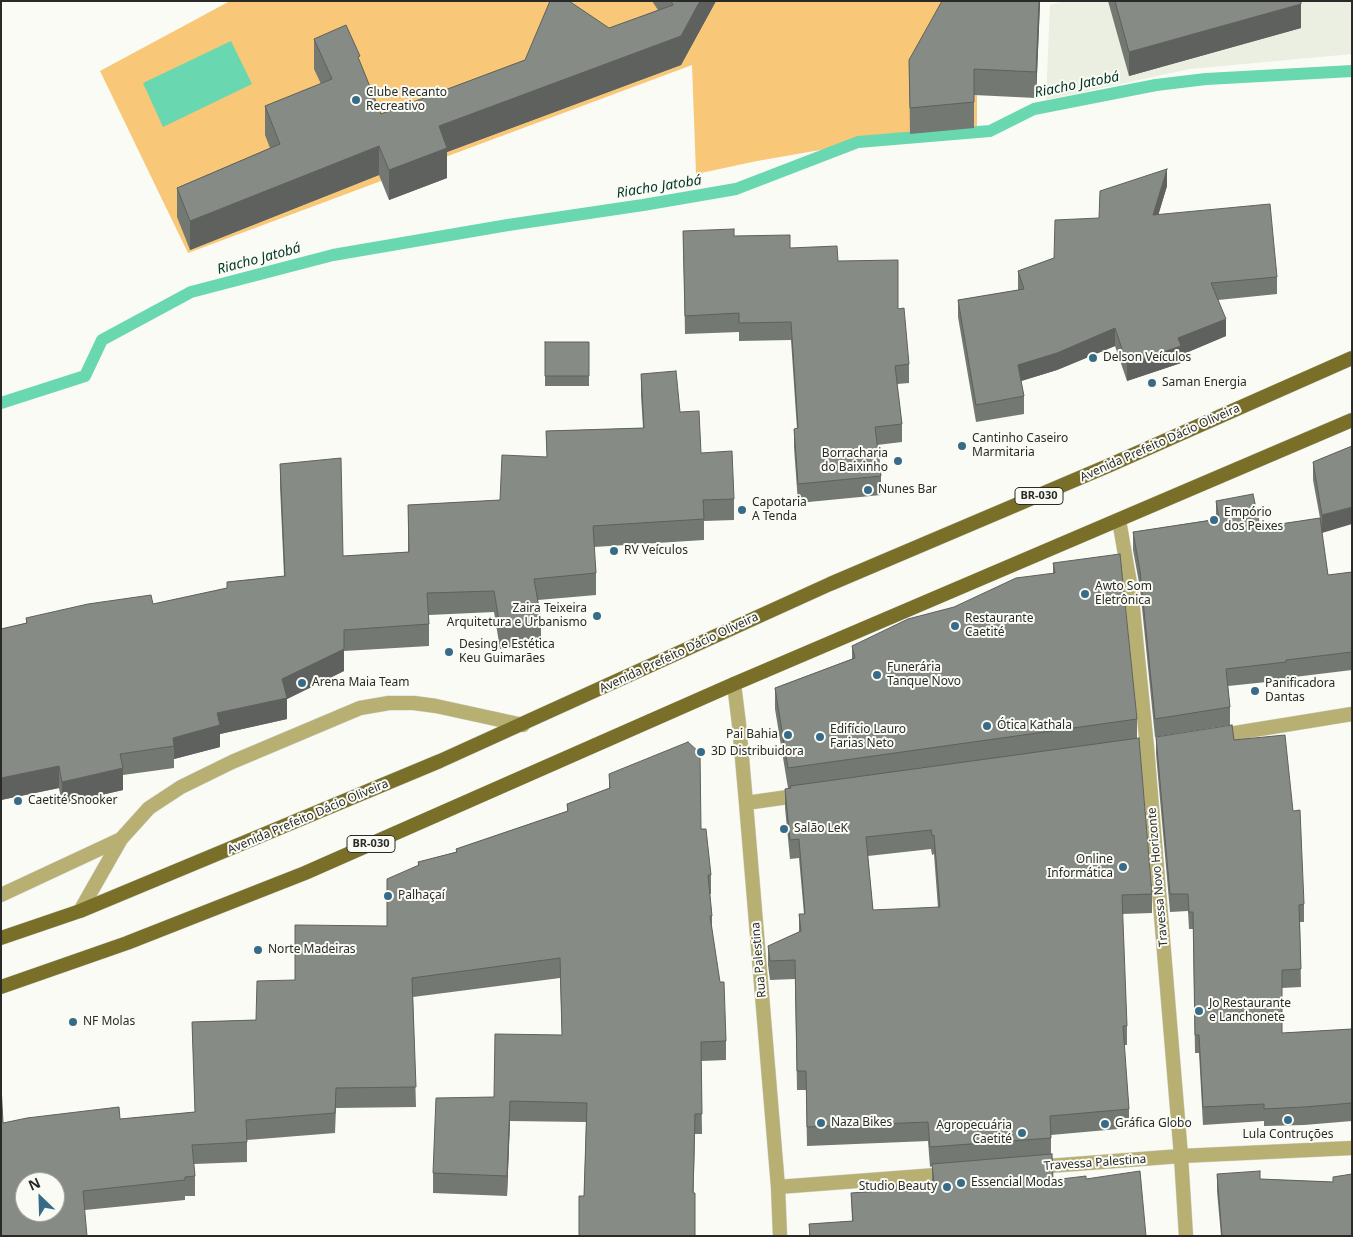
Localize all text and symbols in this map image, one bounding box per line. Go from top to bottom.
water label: Riacho Jatobá [1033,69,1121,101]
place label: Clube Recanto Recreativo [366,86,447,114]
marker: Clube Recanto Recreativo [350,94,362,106]
water label: Riacho Jatobá [615,172,703,202]
water label: Riacho Jatobá [215,240,303,278]
place label: Delson Veículos [1103,351,1191,365]
marker: Delson Veículos [1087,352,1099,364]
place label: Saman Energia [1162,376,1247,390]
marker: Saman Energia [1146,377,1158,389]
street label: Avenida Prefeito Dácio Oliveira [1078,401,1242,485]
place label: Cantinho Caseiro Marmitaria [972,432,1068,460]
marker: Cantinho Caseiro Marmitaria [956,440,968,452]
place label: Borracharia do Baixinho [821,447,888,475]
marker: Borracharia do Baixinho [892,455,904,467]
place label: Nunes Bar [878,483,937,497]
marker: Nunes Bar [862,484,874,496]
road number: BR-030 [1015,488,1063,504]
place label: Capotaria A Tenda [752,496,807,524]
marker: Capotaria A Tenda [736,504,748,516]
place label: Empório dos Peixes [1224,506,1283,534]
marker: Empório dos Peixes [1208,514,1220,526]
place label: RV Veículos [624,544,688,558]
marker: RV Veículos [608,545,620,557]
place label: Awto Som Eletrônica [1095,580,1152,608]
marker: Awto Som Eletrônica [1079,588,1091,600]
place label: Zaira Teixeira Arquitetura e Urbanismo [447,602,587,630]
marker: Zaira Teixeira Arquitetura e Urbanismo [591,610,603,622]
street label: Avenida Prefeito Dácio Oliveira [597,610,761,696]
place label: Restaurante Caetité [965,612,1033,640]
marker: Restaurante Caetité [949,620,961,632]
place label: Desing e Estética Keu Guimarães [459,638,555,666]
marker: Desing e Estética Keu Guimarães [443,646,455,658]
place label: Funerária Tanque Novo [887,661,961,689]
marker: Funerária Tanque Novo [871,669,883,681]
place label: Arena Maia Team [312,676,410,690]
marker: Arena Maia Team [296,677,308,689]
place label: Panificadora Dantas [1265,677,1335,705]
marker: Panificadora Dantas [1249,685,1261,697]
place label: Ótica Kathala [997,719,1072,733]
marker: Ótica Kathala [981,720,993,732]
place label: Edifício Lauro Farias Neto [830,723,906,751]
place label: Pai Bahia [726,728,778,742]
marker: Pai Bahia [782,729,794,741]
marker: Edifício Lauro Farias Neto [814,731,826,743]
place label: 3D Distribuidora [711,745,804,759]
marker: 3D Distribuidora [695,746,707,758]
street label: Avenida Prefeito Dácio Oliveira [225,776,391,858]
place label: Caetité Snooker [28,794,117,808]
marker: Caetité Snooker [12,795,24,807]
street label: Travessa Novo Horizonte [1145,807,1171,947]
place label: Salão LeK [794,822,848,836]
marker: Salão LeK [778,823,790,835]
road number: BR-030 [347,836,395,852]
place label: Online Informática [1047,853,1113,881]
marker: Online Informática [1117,861,1129,873]
place label: Palhaçaí [398,889,445,903]
marker: Palhaçaí [382,890,394,902]
street label: Rua Palestina [749,922,769,998]
place label: Norte Madeiras [268,943,356,957]
marker: Norte Madeiras [252,944,264,956]
place label: Jo Restaurante e Lanchonete [1209,997,1291,1025]
marker: Jo Restaurante e Lanchonete [1193,1005,1205,1017]
place label: NF Molas [83,1015,135,1029]
marker: NF Molas [67,1016,79,1028]
marker: Lula Contruções [1282,1114,1294,1126]
place label: Naza Bikes [831,1116,892,1130]
marker: Naza Bikes [815,1117,827,1129]
place label: Gráfica Globo [1115,1117,1192,1131]
marker: Gráfica Globo [1099,1118,1111,1130]
place label: Agropecuária Caetité [936,1119,1012,1147]
marker: Agropecuária Caetité [1016,1127,1028,1139]
place label: Lula Contruções [1242,1128,1334,1142]
street label: Travessa Palestina [1043,1152,1147,1174]
north arrow [15,1172,65,1222]
text: N [25,1173,43,1195]
place label: Essencial Modas [971,1176,1063,1190]
marker: Essencial Modas [955,1177,967,1189]
place label: Studio Beauty [859,1180,937,1194]
marker: Studio Beauty [941,1181,953,1193]

